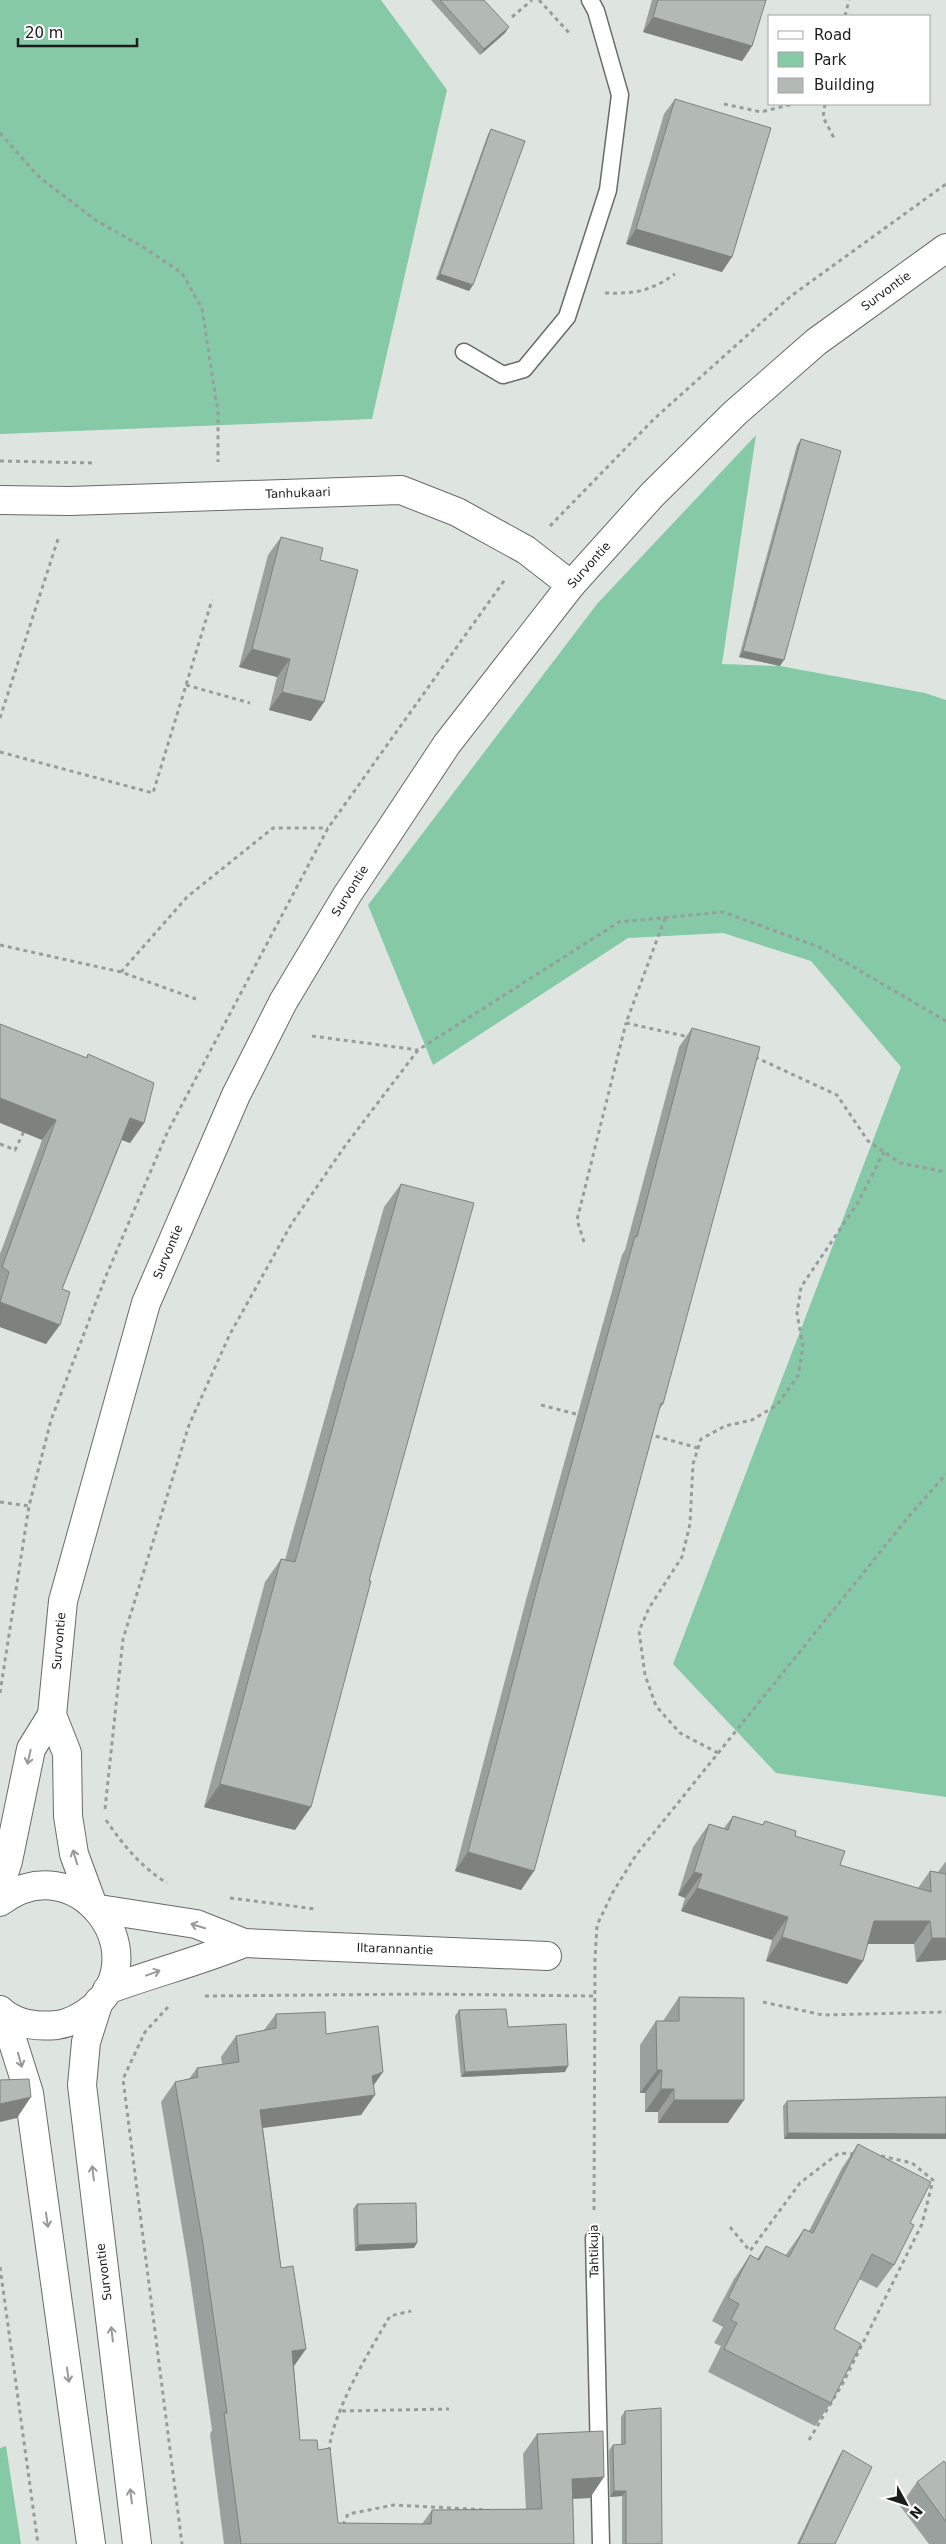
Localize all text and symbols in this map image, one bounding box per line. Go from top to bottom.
scale bar [18,15,136,47]
legend [768,15,931,105]
text: 20 m [25,24,63,42]
text: Road [814,26,852,44]
text: Park [814,51,847,69]
text: Building [814,76,875,94]
street label: Survontie [859,268,913,314]
street label: Tanhukaari [264,485,331,501]
street label: Survontie [565,539,613,591]
street label: Survontie [329,863,371,919]
street label: Survontie [150,1223,186,1281]
street label: Survontie [50,1612,68,1670]
one-way arrow [24,1749,33,1765]
one-way arrow [70,1849,80,1865]
one-way arrow [191,1920,207,1930]
street label: Iltarannantie [356,1941,434,1957]
one-way arrow [145,1968,160,1977]
one-way arrow [16,2052,25,2068]
one-way arrow [88,2165,98,2181]
one-way arrow [42,2212,52,2228]
street label: Tahtikuja [587,2224,601,2279]
street label: Survontie [94,2243,114,2301]
one-way arrow [107,2327,117,2343]
one-way arrow [63,2366,73,2382]
north arrow [881,2479,931,2529]
one-way arrow [126,2488,136,2504]
text: N [906,2503,926,2522]

